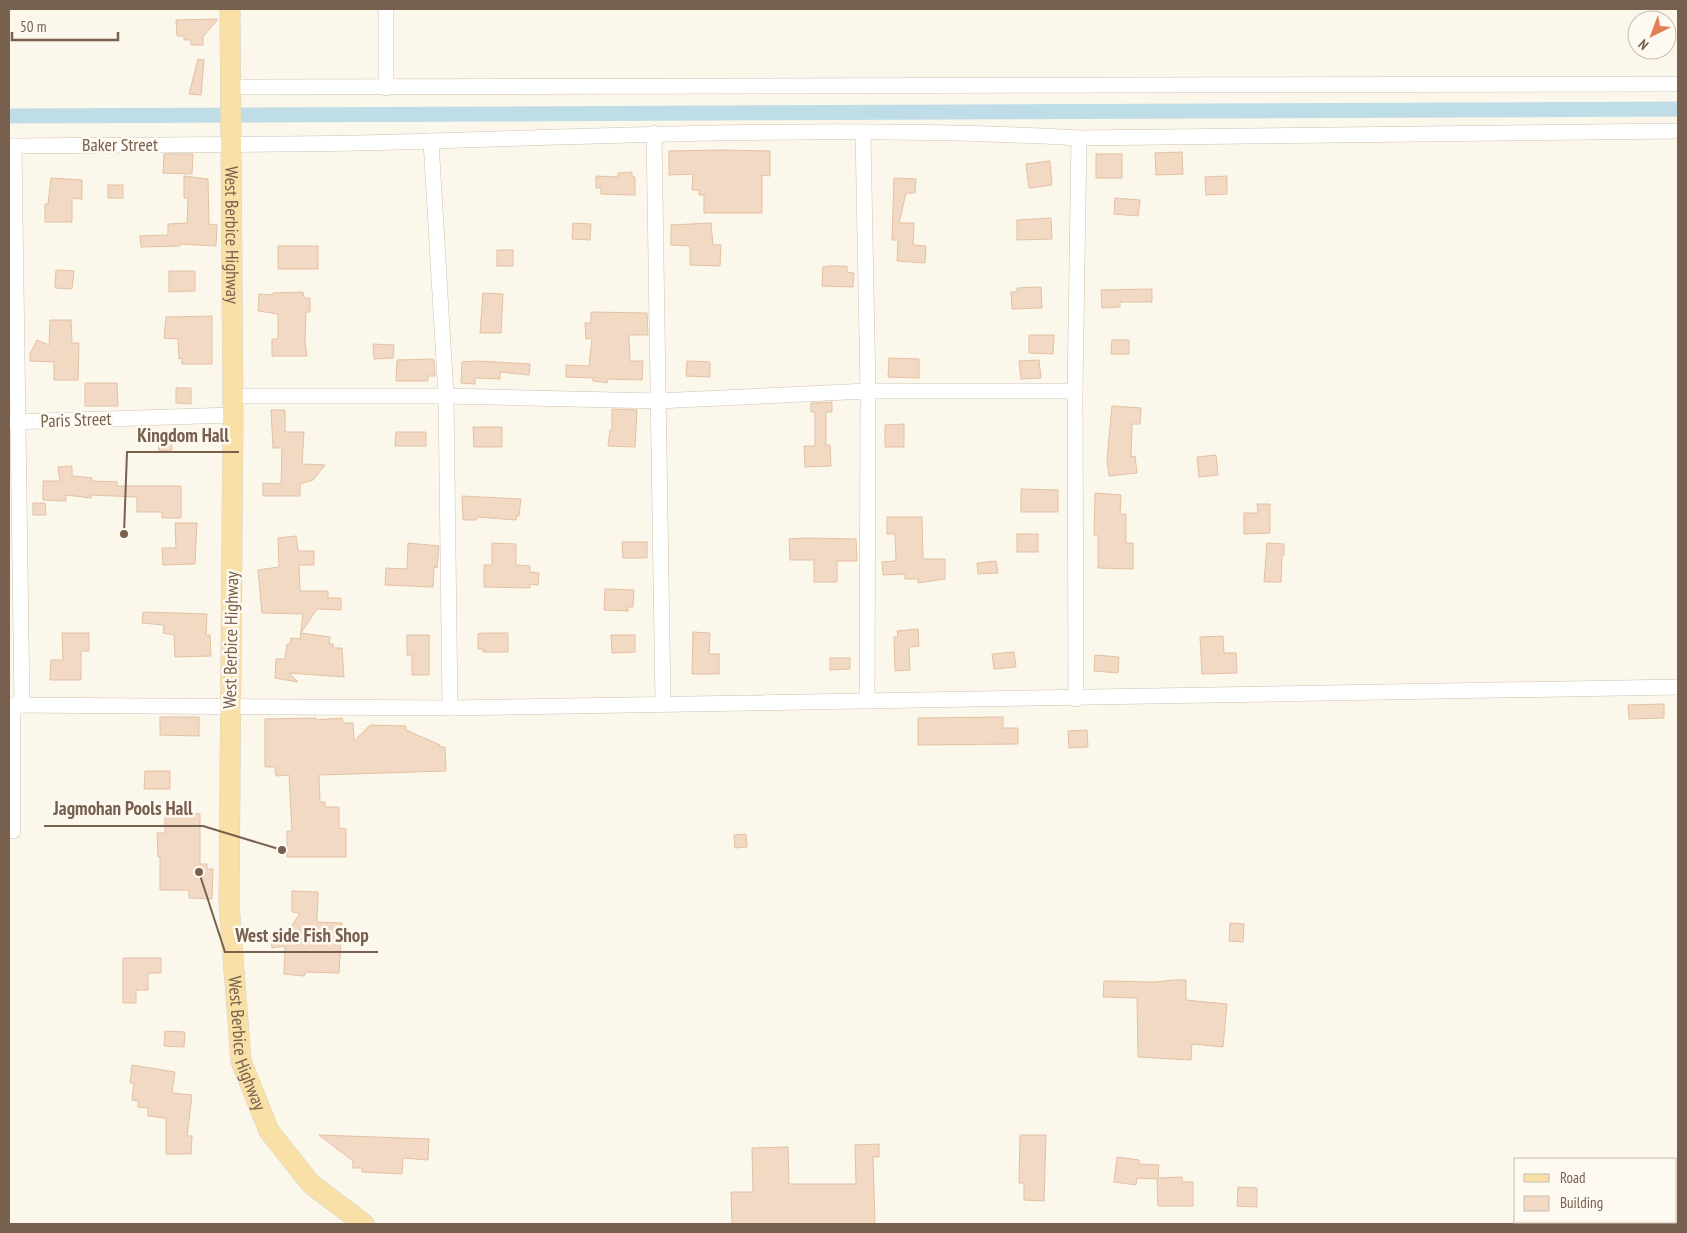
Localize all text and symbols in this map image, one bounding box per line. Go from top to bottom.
scale bar [12,10,119,42]
north arrow [1627,10,1677,60]
text: 50 m [20,17,46,36]
text: N [1634,35,1652,54]
street label: Baker Street [82,133,158,156]
street label: West Berbice Highway [220,166,244,304]
street label: Paris Street [40,407,112,432]
callout: Kingdom Hall [127,418,239,452]
text: Kingdom Hall [137,423,229,447]
street label: West Berbice Highway [218,571,243,709]
callout: Jagmohan Pools Hall [44,792,203,826]
text: Jagmohan Pools Hall [52,796,193,820]
callout: West side Fish Shop [225,918,378,952]
text: West side Fish Shop [234,923,369,947]
street label: West Berbice Highway [223,975,272,1114]
legend [1514,1158,1677,1223]
text: Road [1560,1168,1586,1187]
text: Building [1560,1193,1603,1212]

